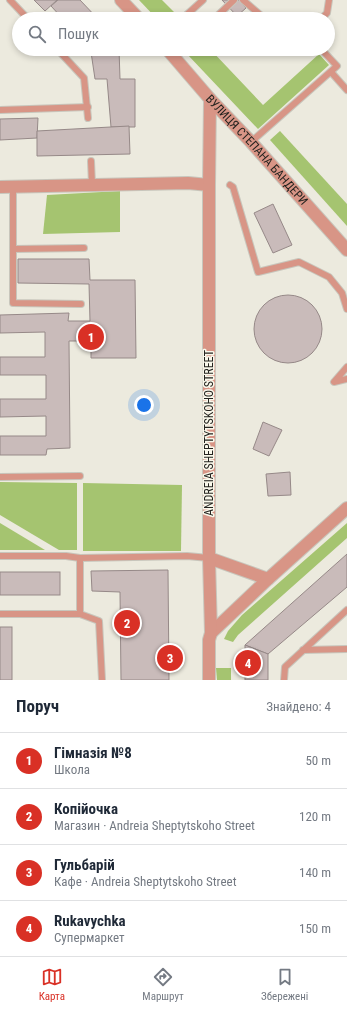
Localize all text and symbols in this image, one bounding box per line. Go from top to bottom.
search box [12,12,335,56]
icon: search [26,23,48,45]
text: Пошук [58,25,99,43]
street label: ВУЛИЦЯ СТЕПАНА БАНДЕРИ [203,92,311,208]
pin: 1 [78,322,104,352]
street label: ANDREIA SHEPTYTSKOHO STREET [202,350,216,516]
your location [134,395,154,415]
pin: 2 [114,608,140,638]
pin: 3 [157,643,183,673]
pin: 4 [235,648,261,678]
text: Поруч [16,696,59,716]
text: Знайдено: 4 [266,699,331,714]
text: Гімназія №8 [54,744,132,762]
text: 1 [26,753,32,768]
text: 50 m [305,753,331,768]
text: Школа [54,762,90,777]
text: Копійочка [54,800,118,818]
text: 2 [26,809,32,824]
text: 120 m [299,809,331,824]
text: Магазин · Andreia Sheptytskoho Street [54,818,255,833]
text: Гульбарій [54,856,115,874]
text: 3 [26,865,32,880]
text: 140 m [299,865,331,880]
text: Кафе · Andreia Sheptytskoho Street [54,874,236,889]
text: Rukavychka [54,912,126,930]
text: 4 [26,921,32,936]
text: 150 m [299,921,331,936]
text: Супермаркет [54,930,125,945]
tab: Карта [39,966,65,1003]
tab: Маршрут [142,966,184,1003]
tab: Збережені [261,966,308,1003]

